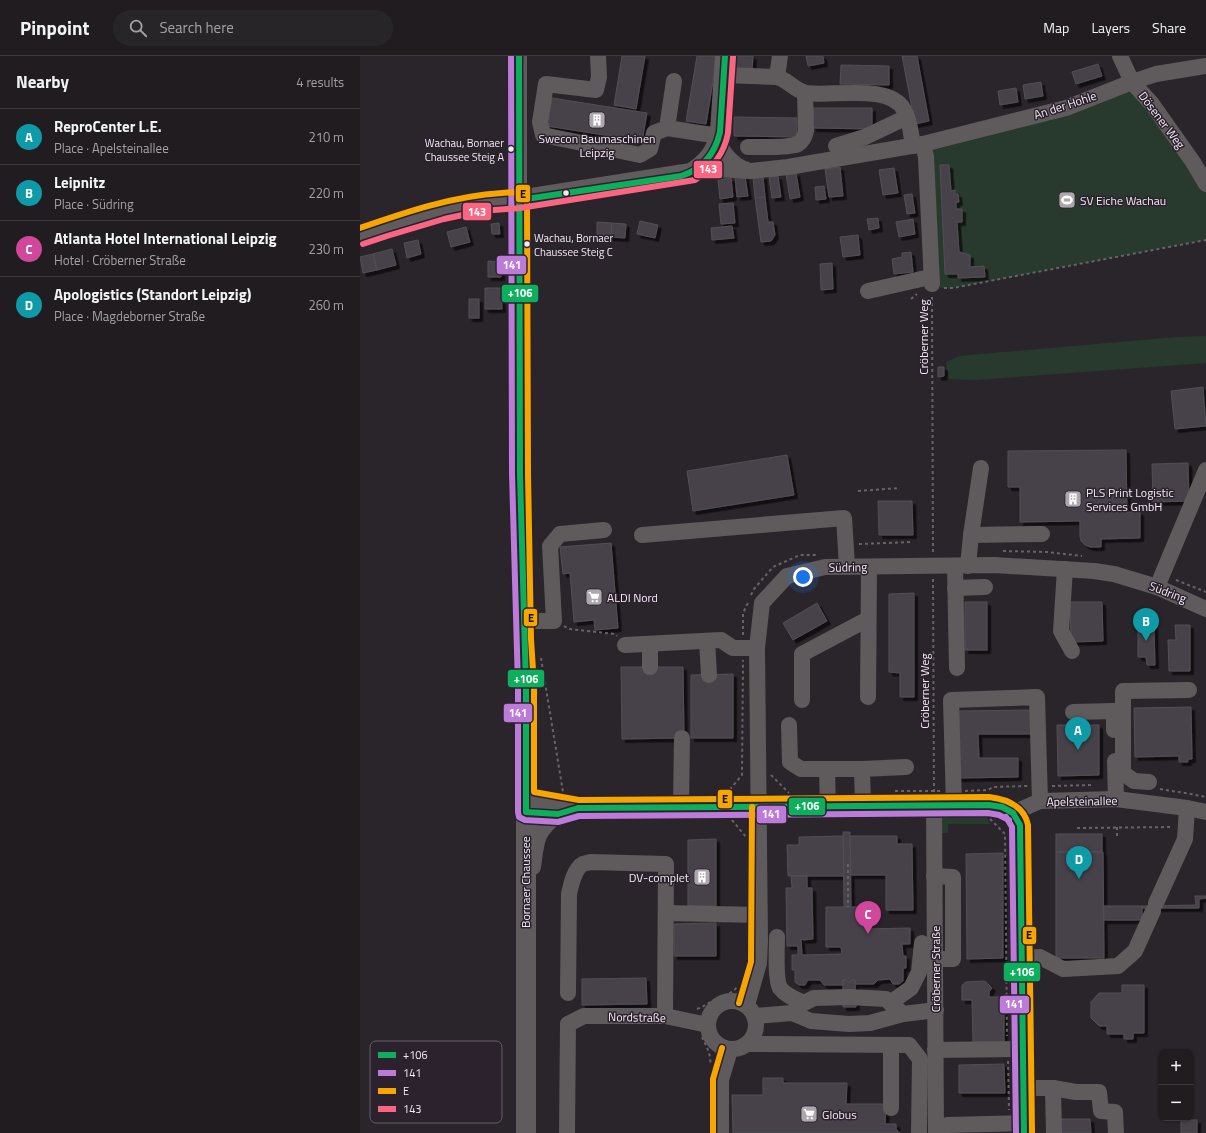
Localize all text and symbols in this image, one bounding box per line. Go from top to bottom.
search box [113,10,393,46]
text: Pinpoint [20,13,89,42]
text: Search here [159,16,234,39]
icon: search [127,17,149,39]
text: Map [1043,17,1069,38]
text: Layers [1091,17,1130,38]
text: Share [1152,17,1186,38]
text: Nearby [16,69,69,95]
text: 4 results [296,72,344,92]
street label: An der Hohle [1031,86,1099,124]
street label: Dösener Weg [1134,87,1190,153]
building icon: Swecon Baumaschinen Leipzig [587,110,607,130]
text: ReproCenter L.E. [54,115,162,138]
text: A [25,127,33,147]
text: 210 m [308,127,344,147]
place label: Swecon Baumaschinen Leipzig [539,129,655,162]
place label: Wachau, Bornaer Chaussee Steig A [425,135,504,165]
text: Place · Apelsteinallee [54,138,169,158]
marker: Wachau, Bornaer Chaussee Steig A [506,144,516,154]
line badge: 143 [693,160,723,179]
text: 143 [699,161,717,177]
text: Leipnitz [54,171,105,194]
text: B [25,183,33,203]
text: 220 m [308,183,344,203]
line badge: E [515,184,531,203]
text: E [520,186,526,202]
unlabelled marker [561,188,571,198]
sports icon: SV Eiche Wachau [1057,190,1077,210]
place label: SV Eiche Wachau [1080,191,1166,210]
text: Place · Südring [54,194,134,214]
line badge: 143 [462,202,492,221]
text: 143 [468,204,486,220]
text: Atlanta Hotel International Leipzig [54,227,277,250]
place label: Wachau, Bornaer Chaussee Steig C [534,230,613,260]
text: C [25,239,33,259]
text: 230 m [308,239,344,259]
marker: Wachau, Bornaer Chaussee Steig C [522,239,532,249]
text: Hotel · Cröberner Straße [54,250,186,270]
line badge: 141 [496,255,527,275]
text: 141 [503,257,521,273]
text: Apologistics (Standort Leipzig) [54,283,251,306]
line badge: +106 [501,284,539,303]
text: +106 [508,285,532,301]
text: D [25,295,33,315]
text: 260 m [308,295,344,315]
street label: Cröberner Weg [914,299,933,375]
text: Place · Magdeborner Straße [54,306,205,326]
place label: PLS Print Logistic Services GmbH [1086,483,1174,516]
building icon: PLS Print Logistic Services GmbH [1063,489,1083,509]
street label: Südring [829,557,867,577]
your location [793,567,813,587]
street label: Südring [1147,576,1189,608]
supermarket icon: ALDI Nord [584,587,604,607]
place label: ALDI Nord [607,588,658,607]
line badge: E [523,608,538,627]
pin: B [1133,608,1159,641]
text: E [528,610,534,626]
street label: Cröberner Weg [915,653,934,729]
line badge: +106 [507,669,545,688]
text: +106 [514,671,538,687]
line badge: 141 [503,703,533,723]
text: 141 [509,705,527,721]
pin: A [1065,717,1091,750]
line badge: E [717,789,733,809]
text: E [722,791,728,807]
street label: Apelsteinallee [1046,791,1118,811]
line badge: +106 [788,797,826,816]
text: +106 [795,798,819,814]
line badge: 141 [756,805,787,824]
text: 141 [762,806,780,822]
street label: Bornaer Chaussee [516,836,535,928]
pin: D [1066,846,1092,879]
building icon: DV-complet [692,867,712,887]
place label: DV-complet [629,868,690,887]
pin: C [855,901,881,934]
street label: Cröberner Straße [926,926,945,1012]
line badge: E [1022,926,1037,945]
text: E [1026,927,1032,943]
line badge: +106 [1003,962,1041,982]
text: +106 [1010,964,1034,980]
line badge: 141 [999,995,1030,1014]
text: 141 [1005,996,1023,1012]
street label: Nordstraße [608,1007,666,1027]
legend [370,1041,502,1123]
text: +106 [403,1047,428,1063]
map controls [1158,1049,1194,1121]
button: + [1158,1049,1194,1085]
text: 141 [403,1065,421,1081]
text: E [403,1083,409,1099]
button: − [1158,1085,1194,1121]
text: 143 [403,1101,421,1117]
supermarket icon: Globus [799,1104,819,1124]
place label: Globus [822,1105,857,1124]

